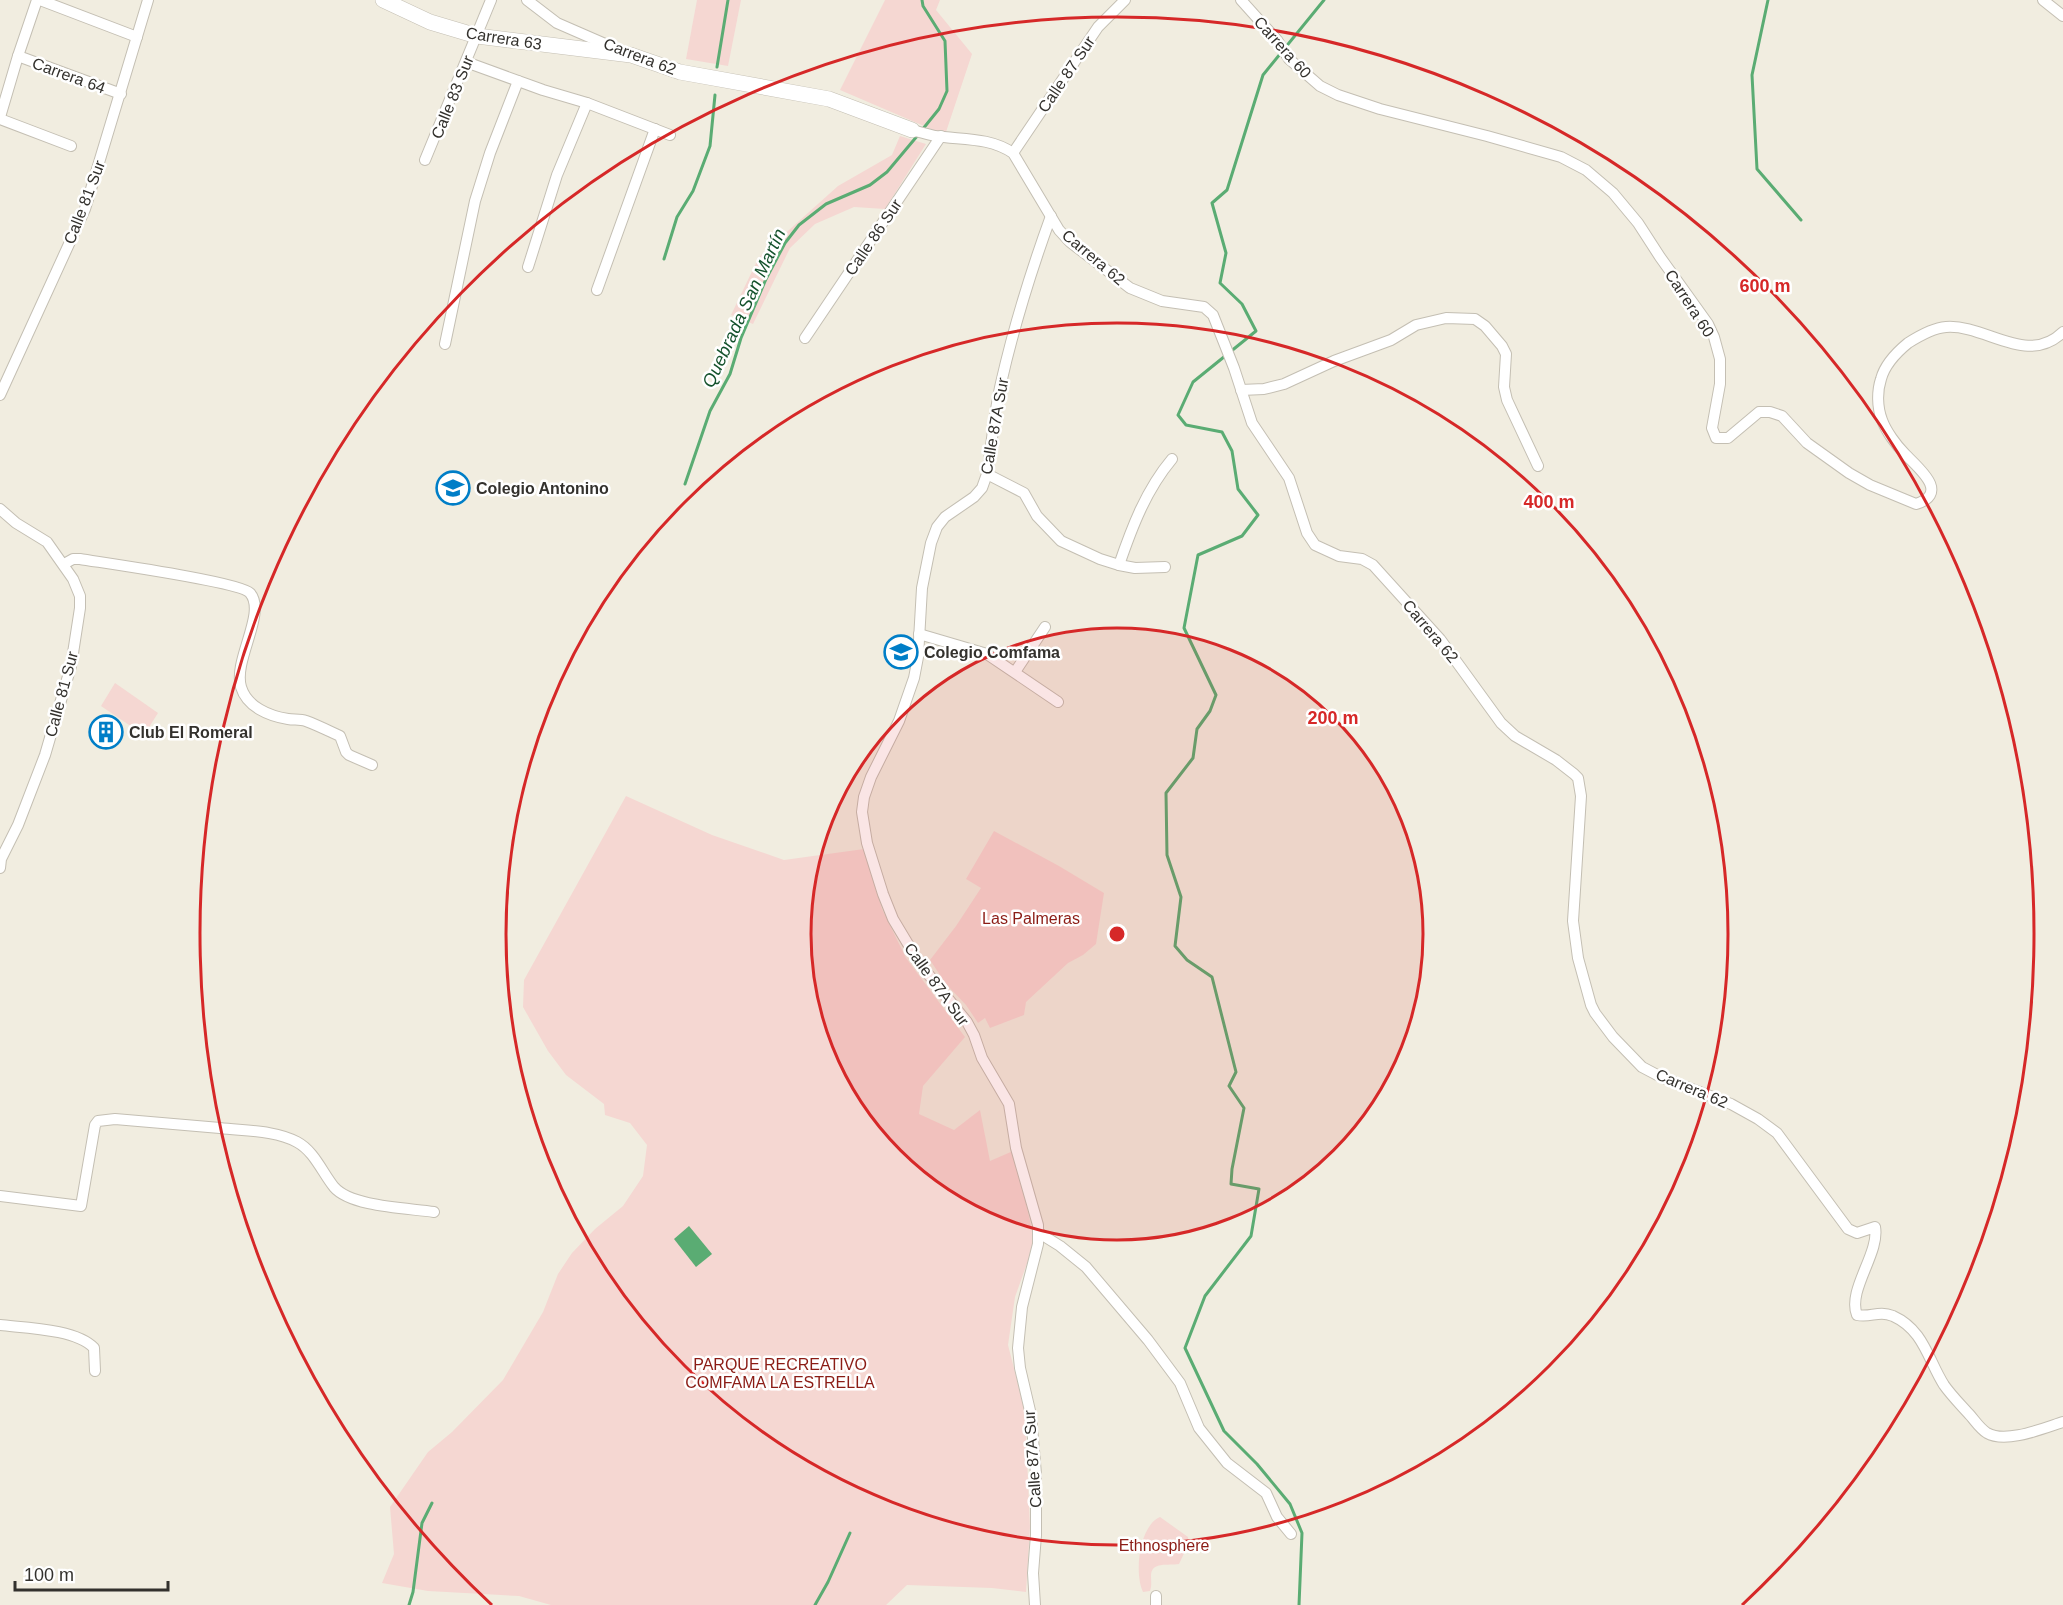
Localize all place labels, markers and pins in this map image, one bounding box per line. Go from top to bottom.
school or university icon: Colegio Antonino [435,470,471,506]
place label: Colegio Antonino [476,480,609,497]
school or university icon: Colegio Comfama [883,634,919,670]
place label: Colegio Comfama [924,644,1060,661]
building icon: Club El Romeral [88,714,124,750]
place label: Club El Romeral [129,724,253,741]
centre of rings [1107,924,1127,944]

